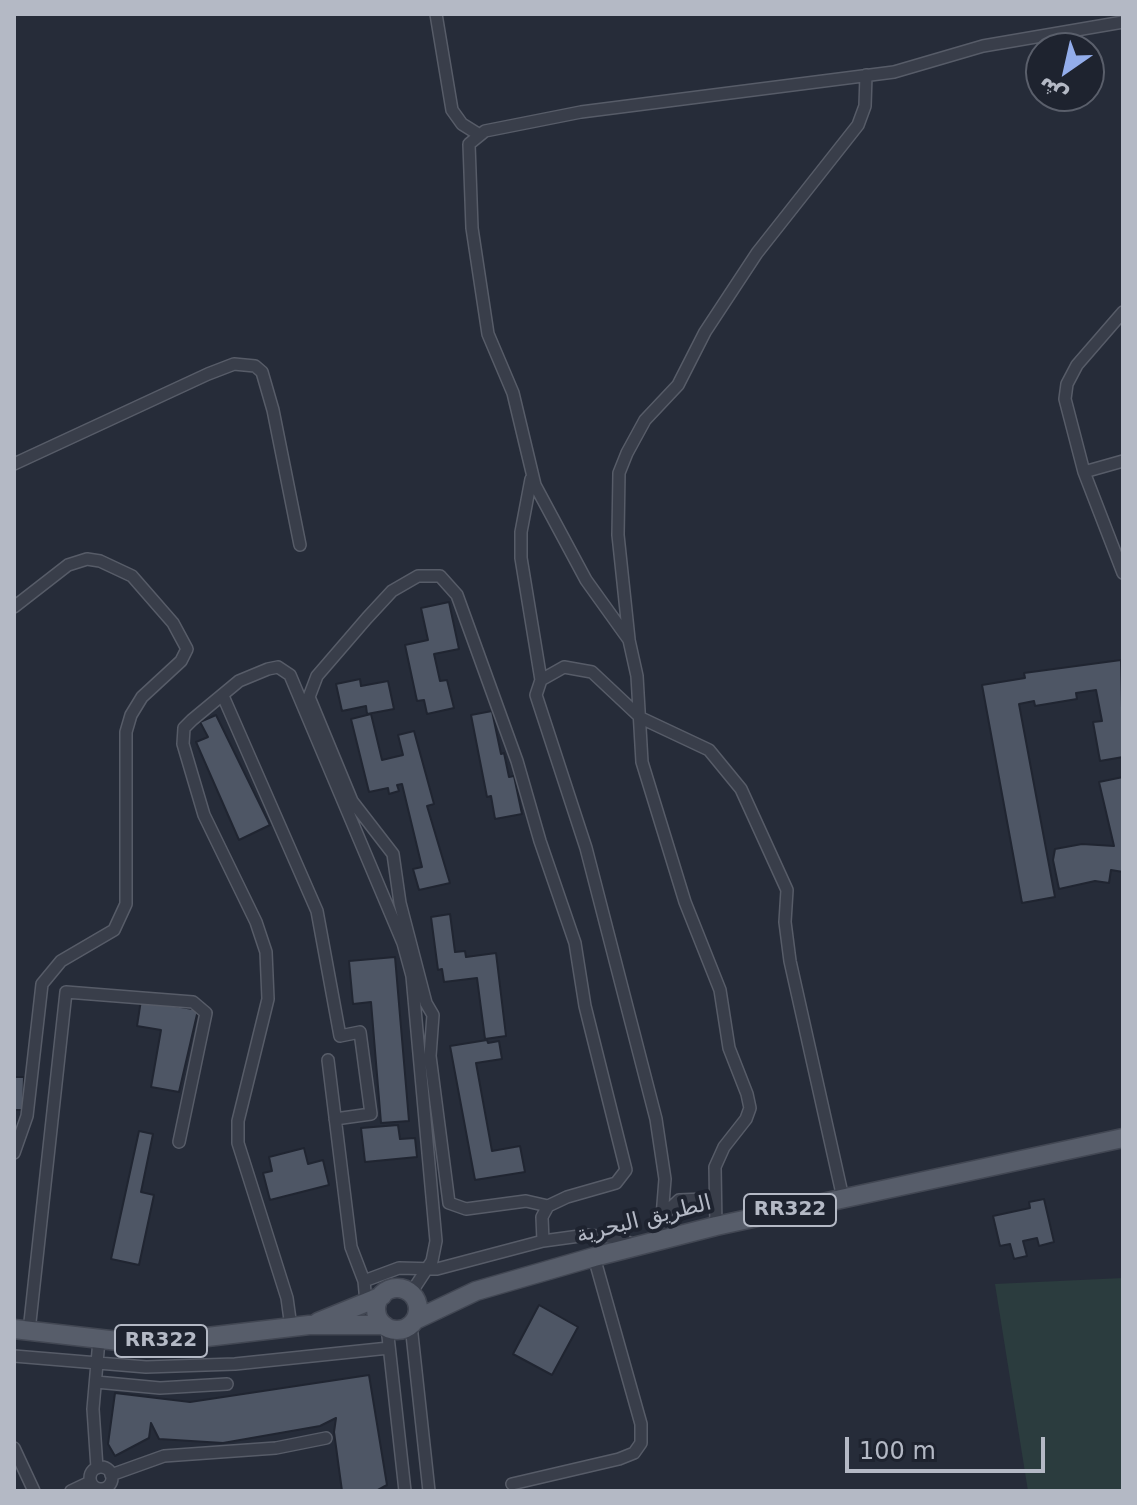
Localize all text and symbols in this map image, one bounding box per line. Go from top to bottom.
north arrow [1025,32,1105,112]
text: ش [1033,72,1072,110]
street label: الطريق البحرية [574,1190,714,1250]
road number: RR322 [744,1194,836,1226]
road number: RR322 [115,1325,207,1357]
scale bar [849,1421,1049,1471]
text: 100 m [859,1437,936,1465]

